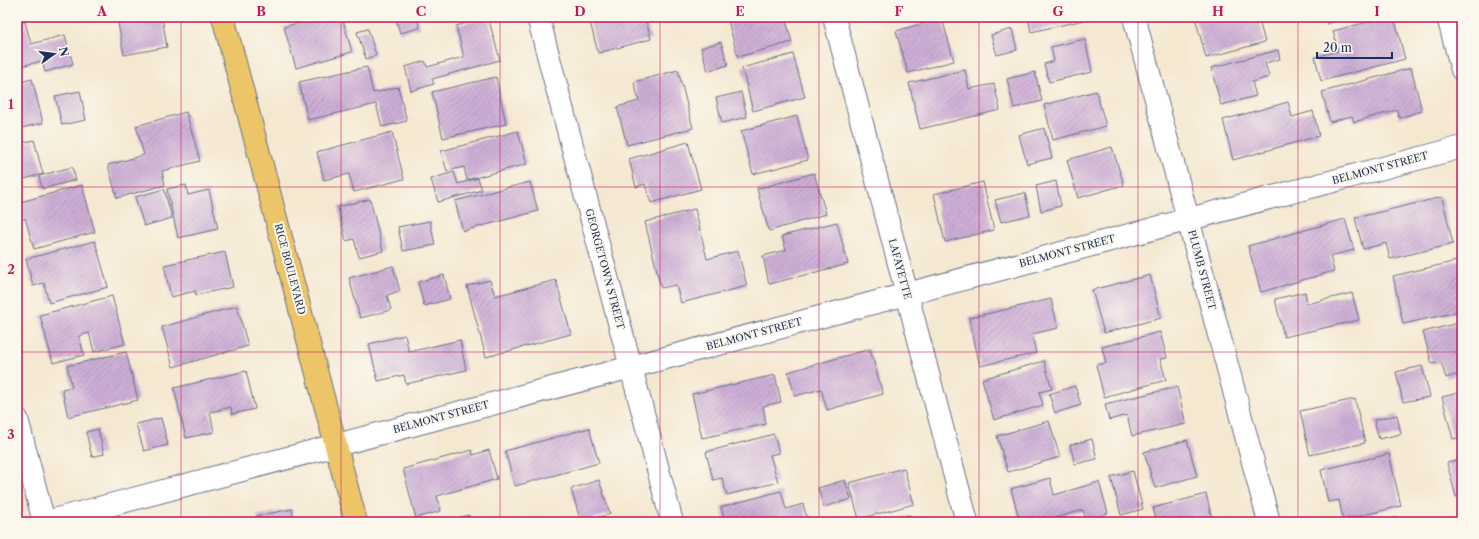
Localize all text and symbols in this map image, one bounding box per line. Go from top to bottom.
text: A [96,3,108,19]
text: B [256,3,266,19]
text: C [416,3,426,19]
text: D [574,3,586,19]
text: E [735,3,745,19]
text: F [895,3,904,19]
text: G [1052,3,1064,19]
text: H [1212,3,1224,19]
text: I [1374,3,1380,19]
north arrow [34,34,74,74]
scale bar [1317,34,1392,60]
text: 20 m [1323,40,1352,55]
text: N [56,45,72,58]
text: 1 [8,96,14,112]
street label: BELMONT STREET [1331,149,1430,187]
street label: GEORGETOWN STREET [583,207,628,331]
street label: RICE BOULEVARD [272,222,308,316]
street label: PLUMB STREET [1185,228,1219,312]
street label: BELMONT STREET [1018,232,1117,270]
street label: LAFAYETTE [886,237,914,301]
text: 2 [7,261,15,277]
street label: BELMONT STREET [705,315,804,353]
street label: BELMONT STREET [392,398,491,436]
text: 3 [7,426,15,442]

